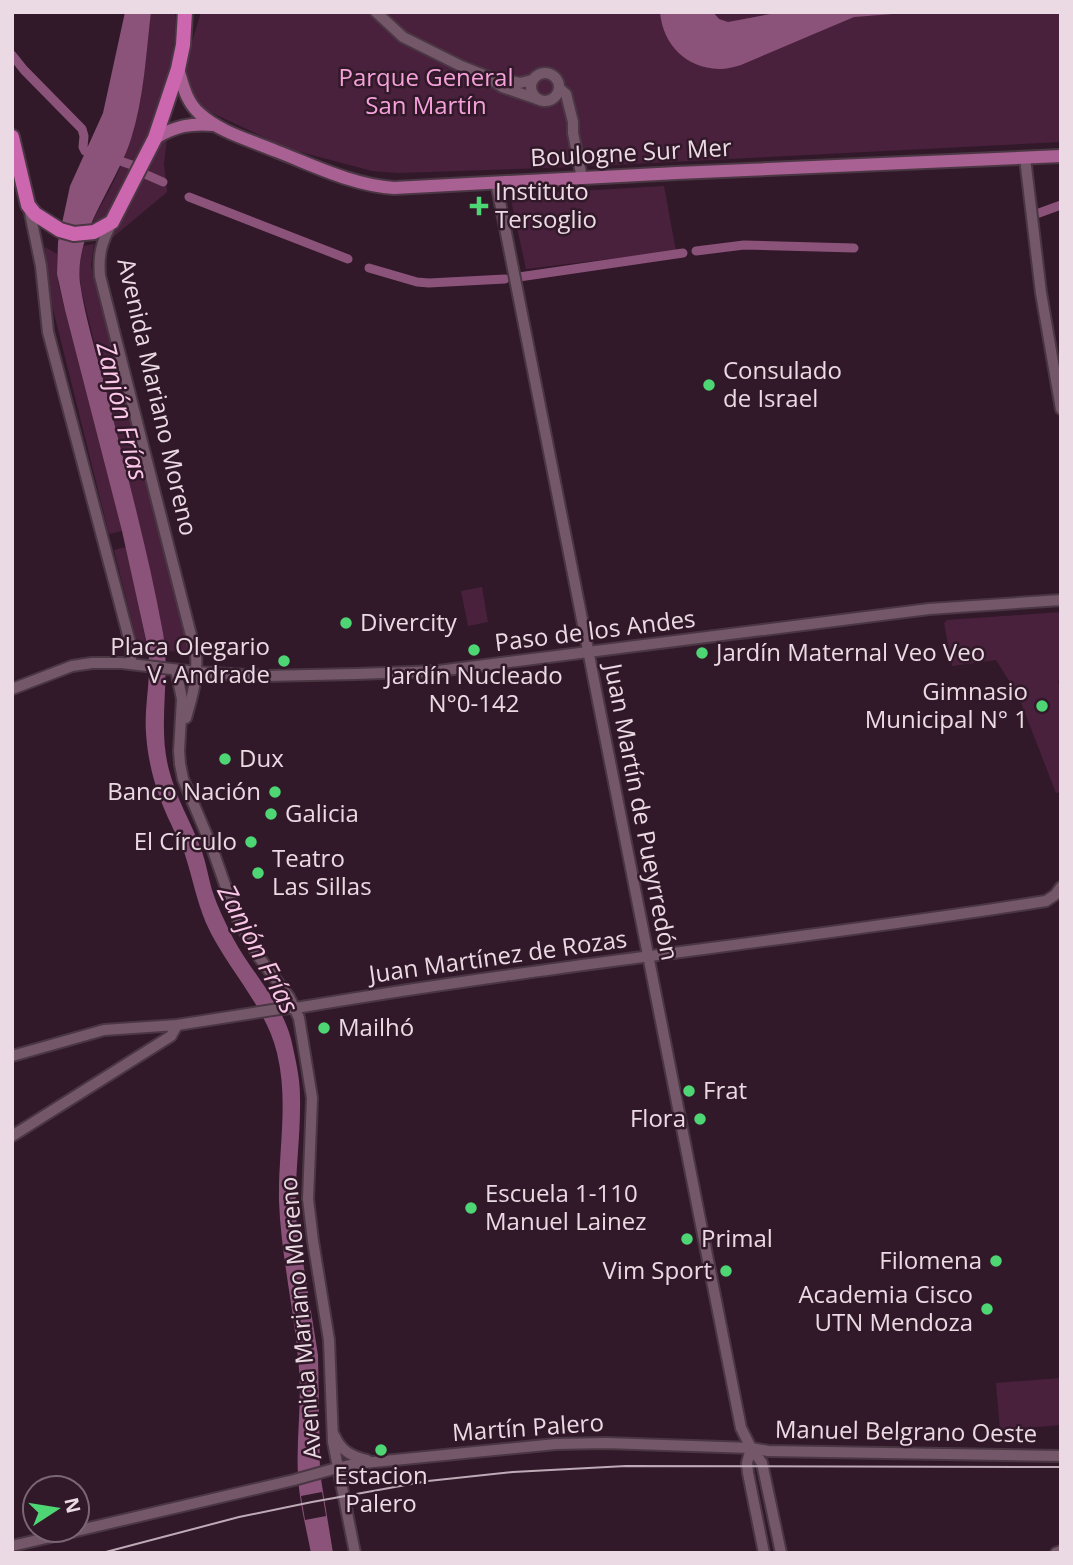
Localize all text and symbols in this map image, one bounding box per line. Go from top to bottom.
park label: Parque General San Martín [338,60,514,121]
street label: Boulogne Sur Mer [529,130,733,173]
place label: Instituto Tersoglio [495,174,597,235]
marker: Instituto Tersoglio [469,196,489,216]
street label: Avenida Mariano Moreno [110,255,206,539]
water label: Zanjón Frías [88,337,158,484]
place label: Consulado de Israel [723,353,842,414]
marker: Consulado de Israel [701,377,717,393]
street label: Paso de los Andes [493,601,697,658]
place label: Divercity [360,605,458,638]
marker: Divercity [338,615,354,631]
place label: Placa Olegario V. Andrade [110,629,270,690]
place label: Jardín Maternal Veo Veo [714,635,985,668]
marker: Jardín Nucleado N°0-142 [466,642,482,658]
marker: Jardín Maternal Veo Veo [694,645,710,661]
marker: Placa Olegario V. Andrade [276,653,292,669]
place label: Jardín Nucleado N°0-142 [383,658,563,719]
street label: Juan Martín de Pueyrredón [597,659,687,963]
place label: Gimnasio Municipal N° 1 [865,674,1028,735]
marker: Gimnasio Municipal N° 1 [1034,698,1050,714]
place label: Dux [239,741,284,774]
marker: Dux [217,751,233,767]
place label: Banco Nación [107,774,261,807]
marker: Banco Nación [267,784,283,800]
place label: Galicia [285,796,359,829]
marker: Galicia [263,806,279,822]
place label: El Círculo [134,824,237,857]
marker: El Círculo [243,834,259,850]
place label: Teatro Las Sillas [272,841,372,902]
marker: Teatro Las Sillas [250,865,266,881]
water label: Zanjón Frías [209,877,308,1020]
street label: Juan Martínez de Rozas [365,921,629,990]
place label: Mailhó [338,1010,414,1043]
marker: Mailhó [316,1020,332,1036]
place label: Frat [703,1073,747,1106]
marker: Frat [681,1083,697,1099]
place label: Flora [630,1101,686,1134]
marker: Flora [692,1111,708,1127]
street label: Avenida Mariano Moreno [271,1175,328,1461]
place label: Escuela 1-110 Manuel Lainez [485,1176,647,1237]
marker: Escuela 1-110 Manuel Lainez [463,1200,479,1216]
place label: Primal [701,1221,773,1254]
marker: Primal [679,1231,695,1247]
place label: Filomena [879,1243,982,1276]
place label: Vim Sport [603,1253,712,1286]
marker: Filomena [988,1253,1004,1269]
marker: Vim Sport [718,1263,734,1279]
place label: Academia Cisco UTN Mendoza [798,1277,973,1338]
marker: Academia Cisco UTN Mendoza [979,1301,995,1317]
street label: Martín Palero [451,1405,605,1448]
street label: Manuel Belgrano Oeste [775,1412,1037,1449]
marker: Estacion Palero [373,1442,389,1458]
place label: Estacion Palero [334,1458,428,1519]
north arrow [21,1474,91,1544]
text: N [58,1495,87,1516]

